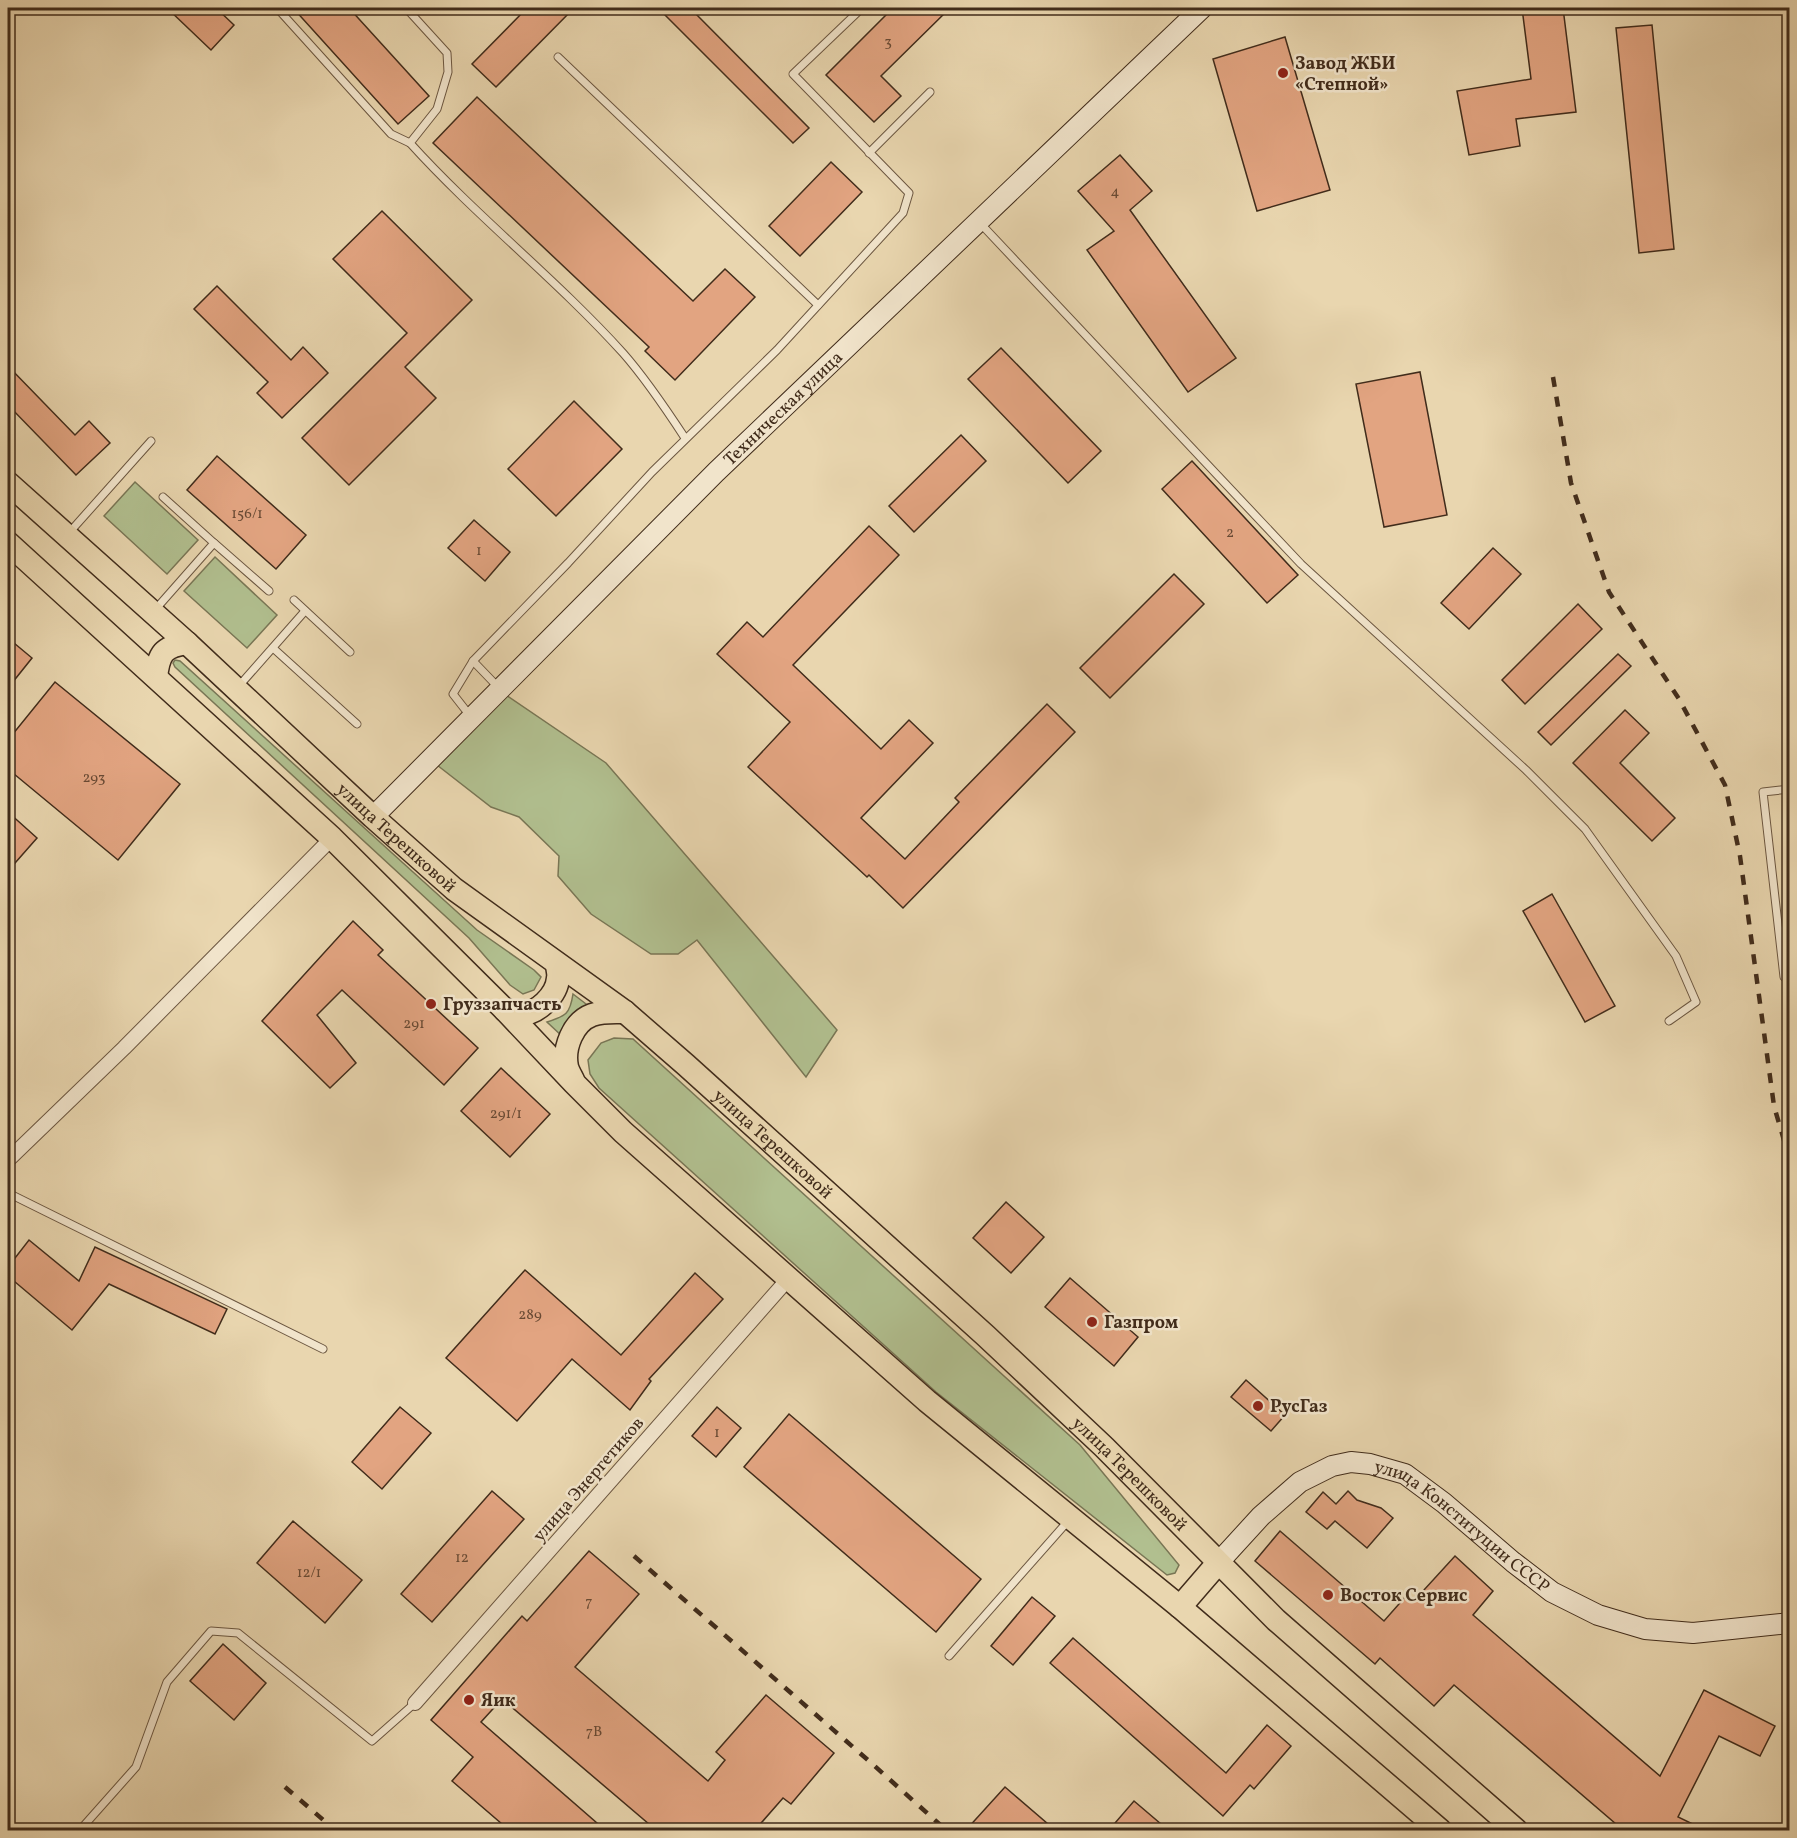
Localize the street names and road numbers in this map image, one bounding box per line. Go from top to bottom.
street label: Техническая улица [719,346,849,472]
street label: улица Терешковой [330,778,461,899]
street label: улица Терешковой [707,1084,837,1206]
street label: улица Энергетиков [528,1412,651,1548]
street label: улица Терешковой [1066,1412,1192,1538]
street label: улица Конституции СССР [1371,1455,1554,1600]

